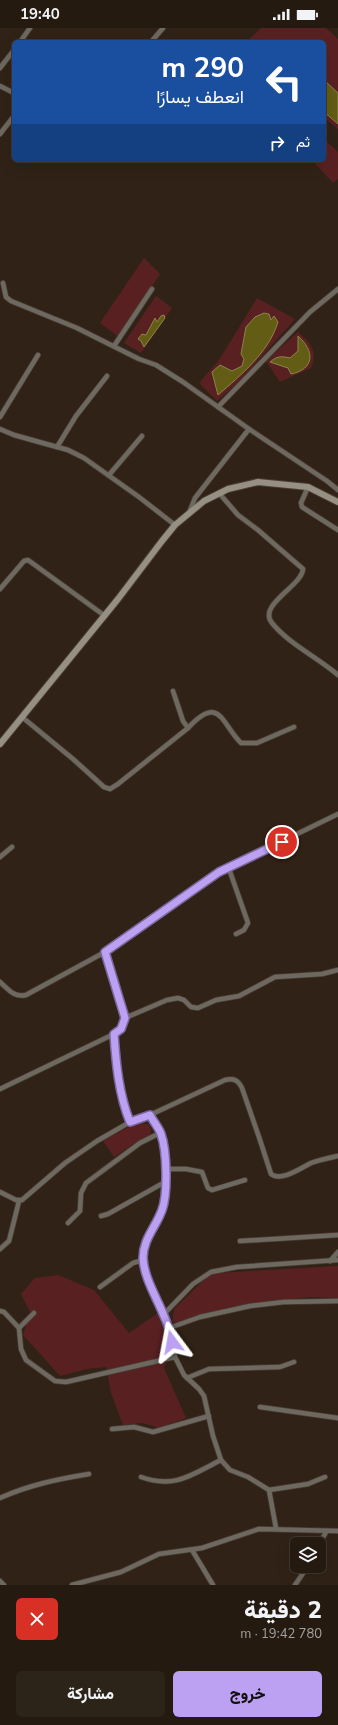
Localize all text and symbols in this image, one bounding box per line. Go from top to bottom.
text: 19:40 [20,4,60,24]
text: 290 m [161,49,244,87]
icon: left [258,56,310,108]
text: انعطف يسارًا [156,85,244,109]
icon: right [266,132,288,154]
text: ثم [296,132,310,152]
pin [265,825,299,859]
icon: arrive [271,831,293,853]
position arrow [151,1321,193,1363]
map controls [290,1537,326,1573]
button: layers [290,1537,326,1573]
text: 2 دقيقة [244,1594,322,1626]
button: close [16,1598,58,1640]
text: 780 m · 19:42 [240,1625,322,1643]
button: مشاركة [16,1671,165,1717]
button: خروج [173,1671,322,1717]

